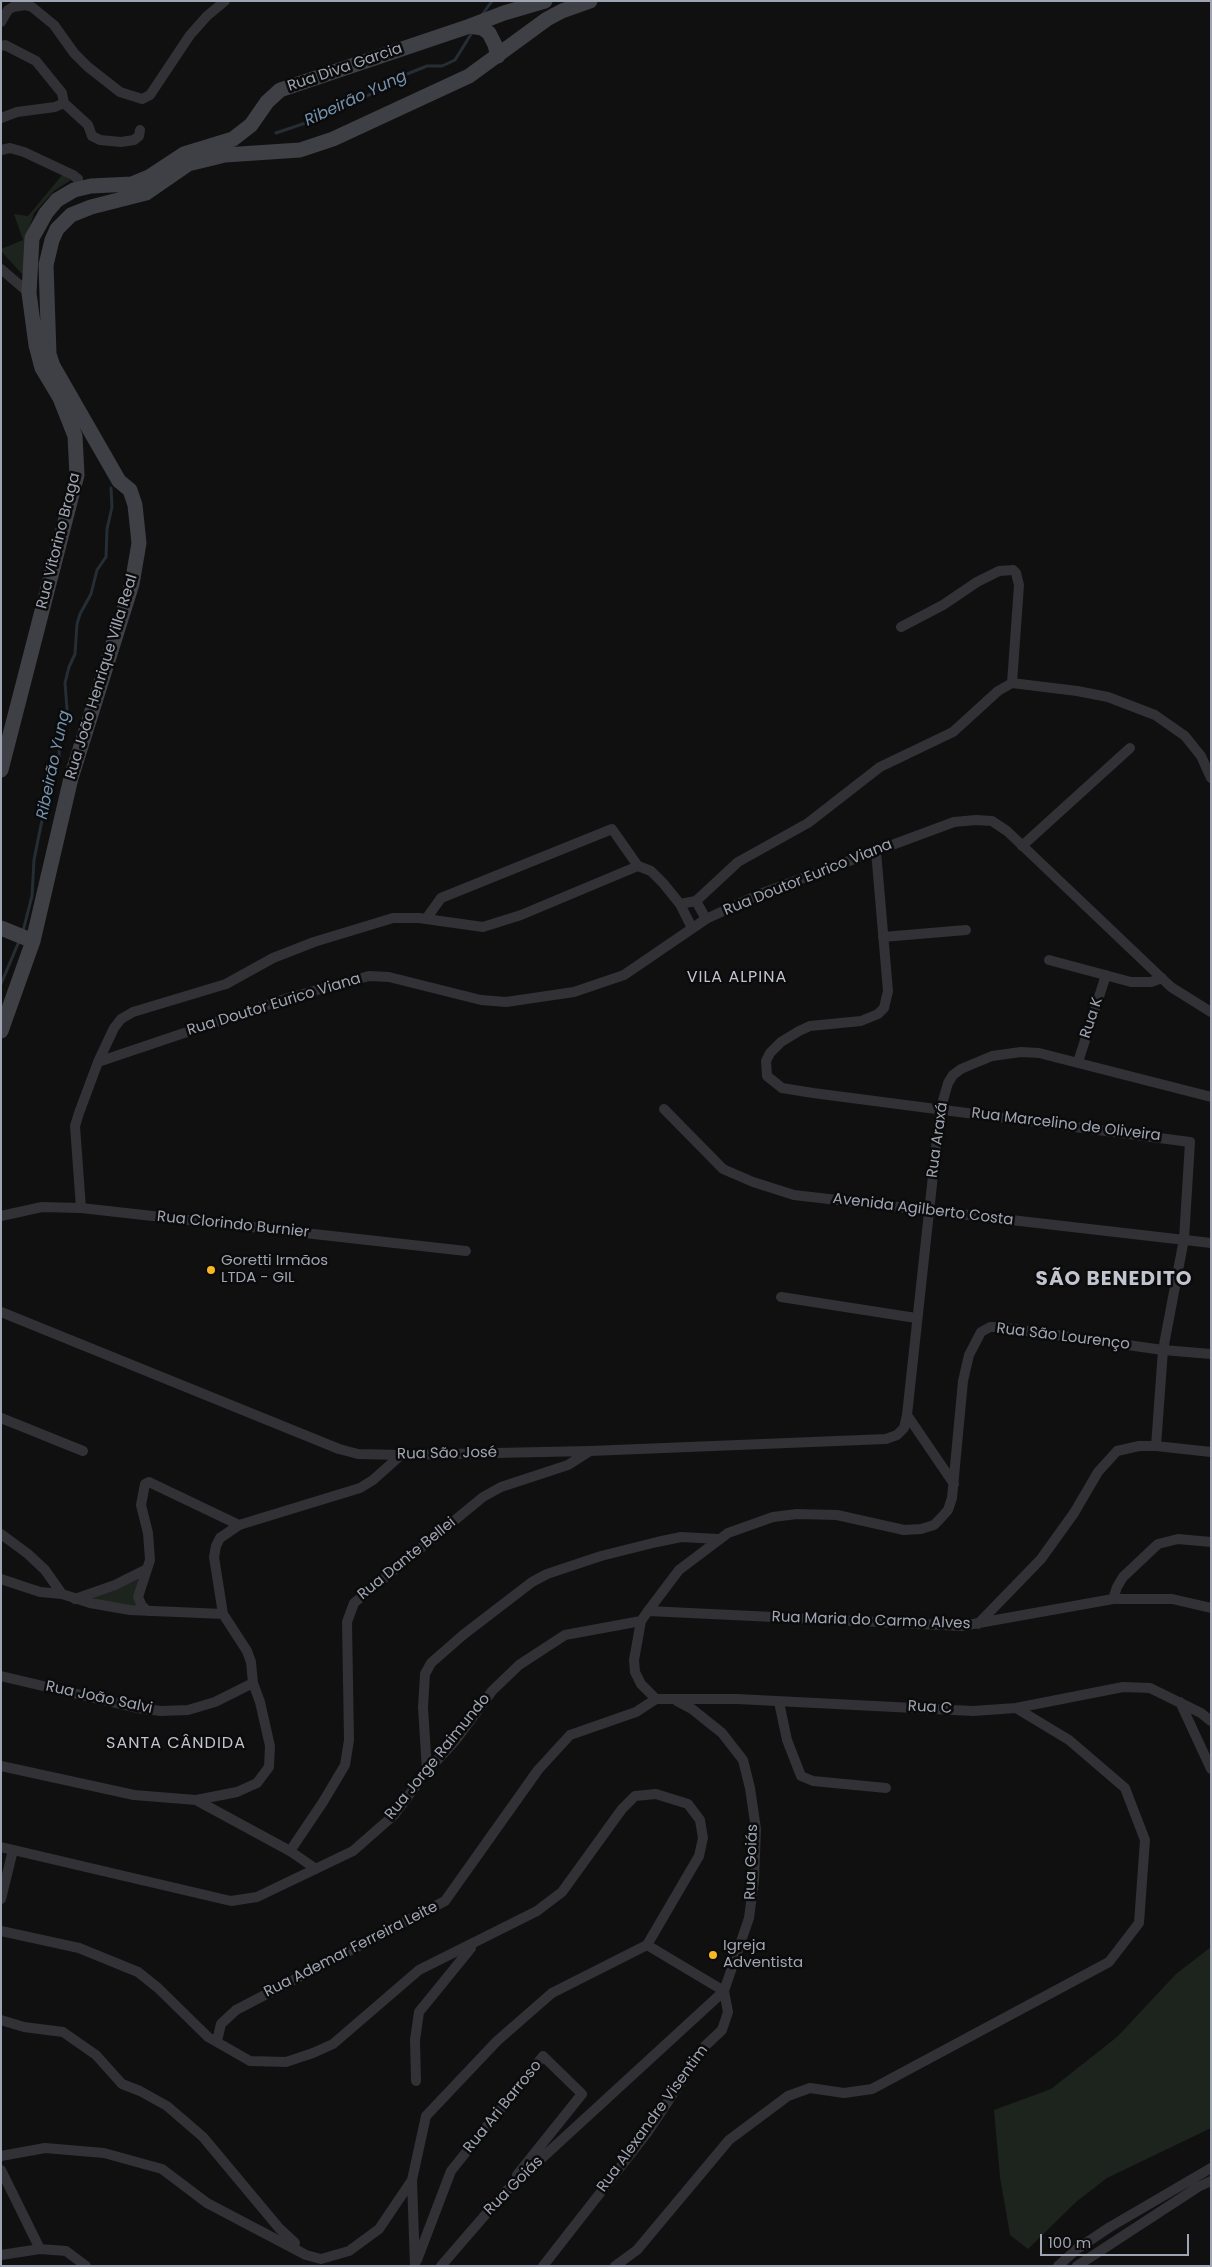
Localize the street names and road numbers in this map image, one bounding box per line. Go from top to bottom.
street label: Rua Diva Garcia [285,40,405,96]
street label: Rua Vitorino Braga [33,471,85,611]
street label: Rua João Henrique Villa Real [62,572,142,782]
street label: Rua Doutor Eurico Viana [721,836,895,920]
street label: Rua Doutor Eurico Viana [185,970,363,1040]
street label: Rua K [1077,995,1107,1041]
street label: Rua Araxá [924,1101,952,1179]
street label: Rua Marcelino de Oliveira [970,1104,1162,1146]
street label: Avenida Agilberto Costa [832,1190,1014,1230]
street label: Rua Clorindo Burnier [156,1208,310,1242]
street label: Rua São Lourenço [995,1320,1131,1354]
street label: Rua São José [397,1444,497,1464]
street label: Rua Dante Bellei [354,1514,460,1604]
street label: Rua Maria do Carmo Alves [771,1609,971,1633]
street label: Rua João Salvi [44,1678,154,1718]
street label: Rua Jorge Raimundo [382,1690,494,1824]
street label: Rua C [907,1698,953,1718]
street label: Rua Goiás [742,1824,762,1900]
street label: Rua Ademar Ferreira Leite [261,1898,441,2002]
street label: Rua Alexandre Visentim [594,2042,712,2196]
street label: Rua Ari Barroso [460,2057,546,2157]
street label: Rua Goiás [481,2153,547,2219]

